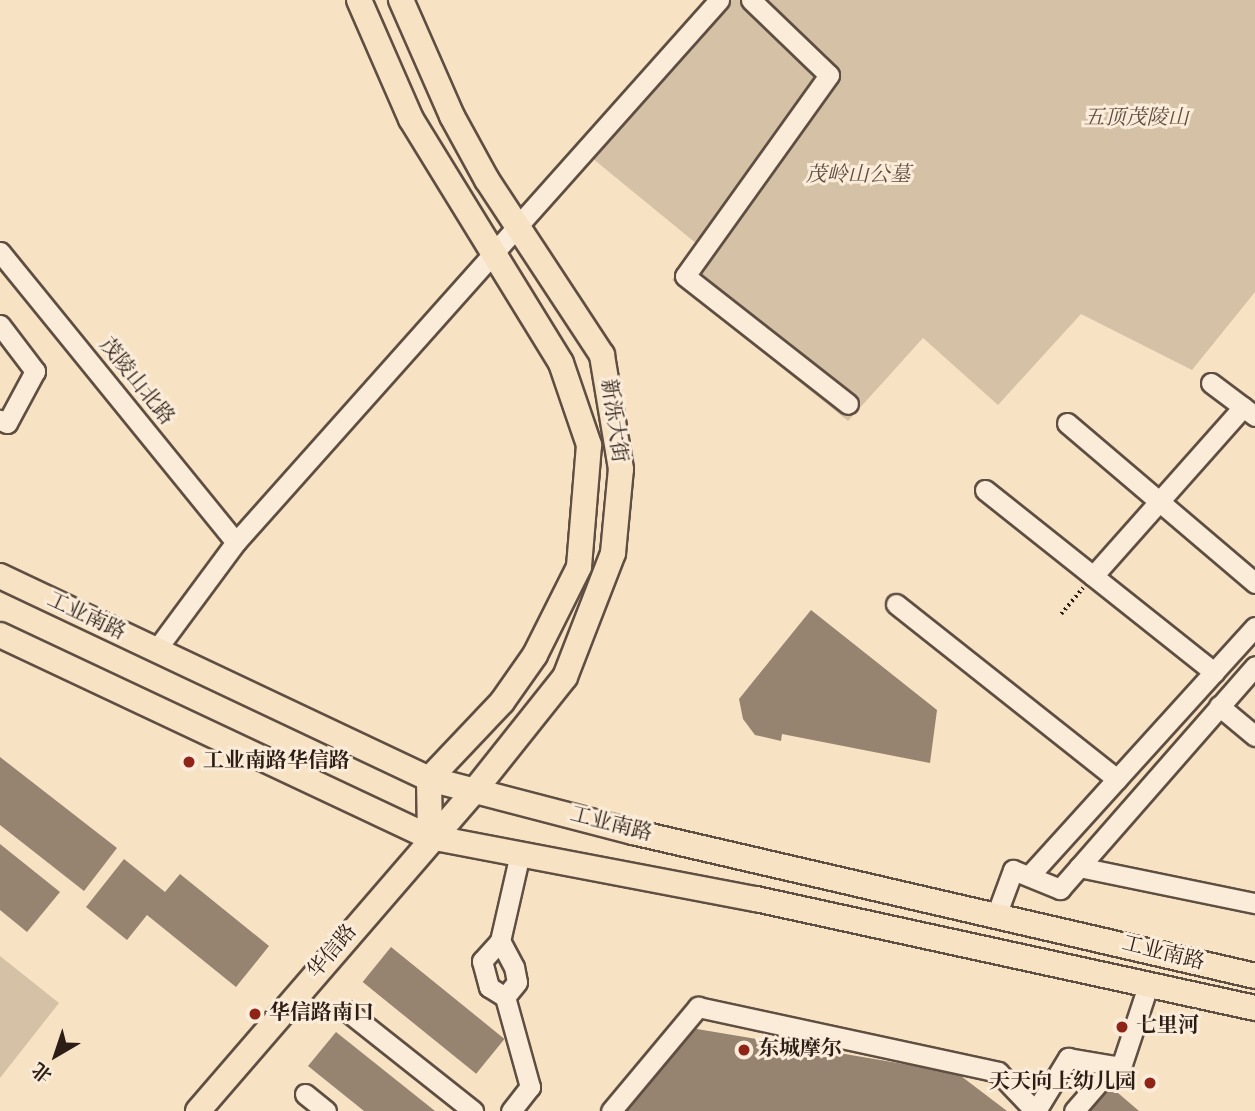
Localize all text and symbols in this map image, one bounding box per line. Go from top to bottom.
park label: 五顶茂陵山 [1084,106,1188,132]
park label: 茂岭山公墓 [806,163,910,189]
street label: 茂陵山北路 [93,333,179,431]
street label: 新泺大街 [595,378,631,464]
street label: 工业南路 [43,588,129,646]
place label: 工业南路华信路 [203,749,350,775]
marker: 工业南路华信路 [181,754,197,770]
street label: 工业南路 [567,803,655,847]
street label: 华信路 [303,920,363,984]
street label: 工业南路 [1119,932,1207,976]
place label: 华信路南口 [269,1001,374,1027]
marker: 华信路南口 [247,1006,263,1022]
place label: 七里河 [1136,1014,1199,1040]
marker: 七里河 [1114,1019,1130,1035]
north arrow [21,1020,91,1090]
place label: 东城摩尔 [758,1037,842,1063]
marker: 东城摩尔 [736,1042,752,1058]
text: 北 [27,1055,58,1087]
place label: 天天向上幼儿园 [989,1070,1136,1096]
marker: 天天向上幼儿园 [1142,1075,1158,1091]

